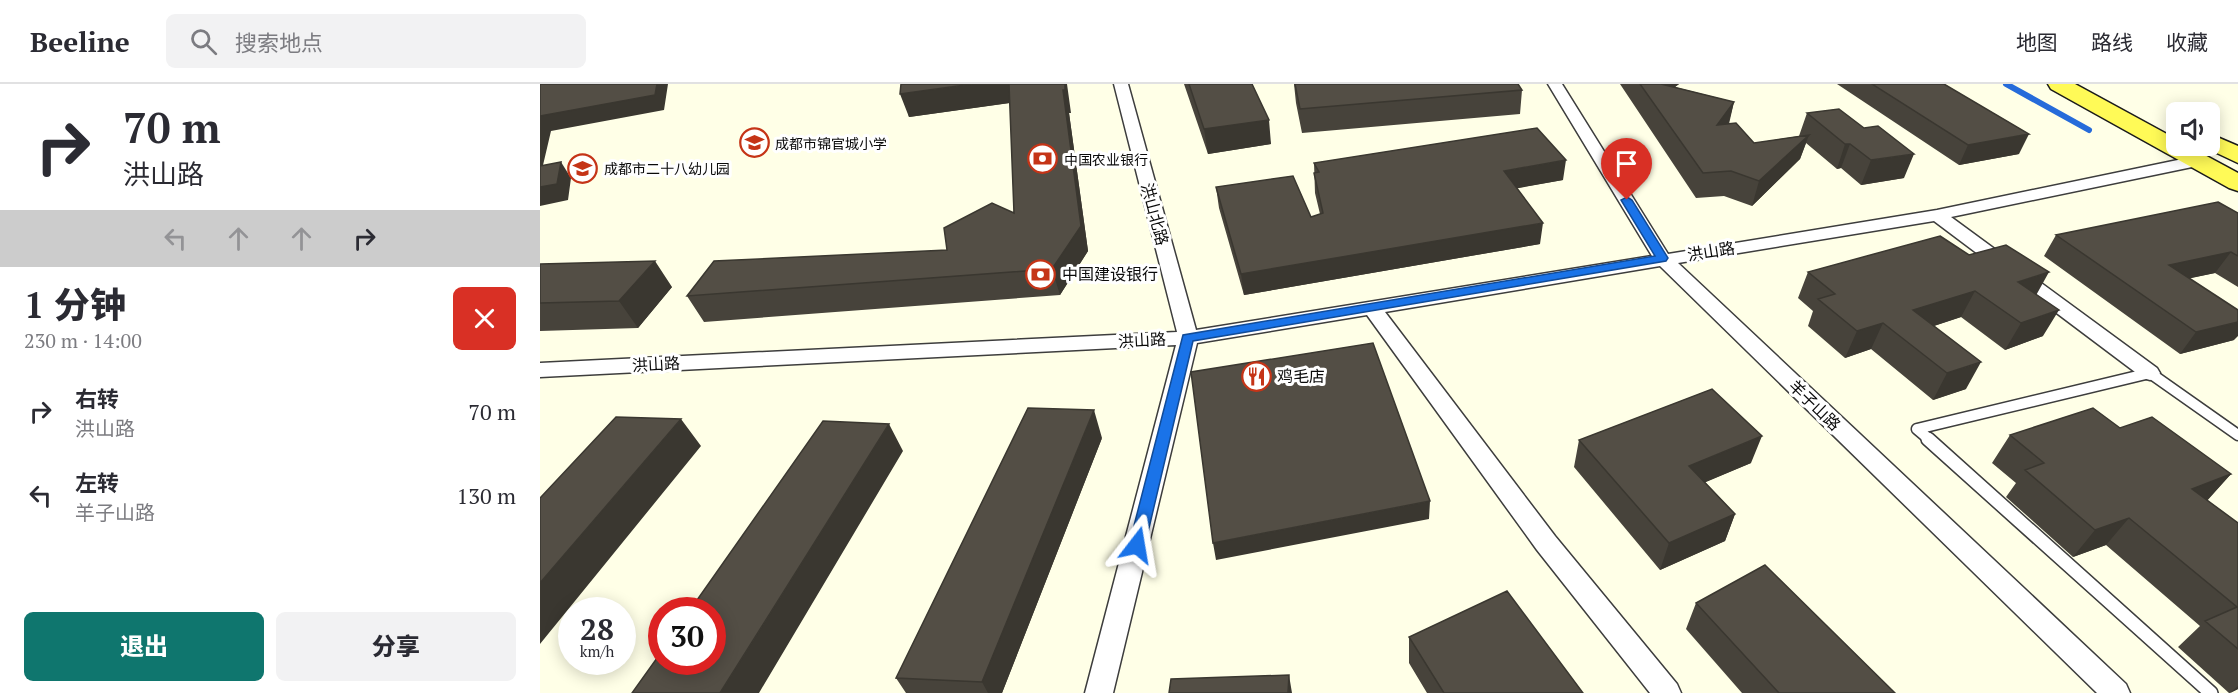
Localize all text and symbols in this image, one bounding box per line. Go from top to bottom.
search box [166,14,586,68]
text: Beeline [30,23,130,60]
icon: search [187,25,220,58]
text: 搜索地点 [235,28,323,57]
text: 地图 [2016,28,2058,56]
text: 路线 [2091,28,2133,56]
text: 收藏 [2166,28,2208,56]
text: 70 m [123,99,221,155]
map controls [2166,102,2220,156]
button: sound [2166,102,2220,156]
icon: right [24,108,102,186]
school or university icon: 成都市锦官城小学 [738,127,770,159]
place label: 成都市锦官城小学 [775,134,887,153]
pin [1601,138,1652,200]
bank icon: 中国农业银行 [1027,143,1059,175]
icon: arrive [1610,147,1643,180]
place label: 中国农业银行 [1064,150,1148,169]
school or university icon: 成都市二十八幼儿园 [567,152,599,184]
text: 洪山路 [123,156,204,192]
place label: 成都市二十八幼儿园 [604,159,730,178]
street label: 洪山北路 [1136,180,1174,248]
icon: left [159,222,192,255]
icon: ahead [222,222,255,255]
icon: ahead [285,222,318,255]
icon: right [348,222,381,255]
street label: 洪山路 [1686,236,1736,266]
bank icon: 中国建设银行 [1025,258,1057,290]
place label: 中国建设银行 [1062,263,1158,285]
text: 1 分钟 [24,281,126,328]
button: close [453,287,516,350]
text: 230 m · 14:00 [24,327,142,354]
street label: 洪山路 [1117,328,1167,352]
street label: 洪山路 [631,352,681,376]
restaurant icon: 鸡毛店 [1240,360,1272,392]
place label: 鸡毛店 [1277,365,1325,387]
street label: 羊子山路 [1784,375,1846,435]
text: 右转 [75,384,119,413]
icon: right [24,395,57,428]
text: 70 m [468,397,516,426]
text: 洪山路 [75,415,135,442]
text: 左转 [75,468,119,497]
icon: left [24,479,57,512]
text: 130 m [456,481,516,510]
text: 羊子山路 [75,499,155,526]
position arrow [1105,513,1169,577]
speed limit sign: 30 [648,597,726,675]
text: 28 [580,609,614,649]
button: 退出 [24,612,264,681]
button: 分享 [276,612,516,681]
text: km/h [580,641,614,661]

